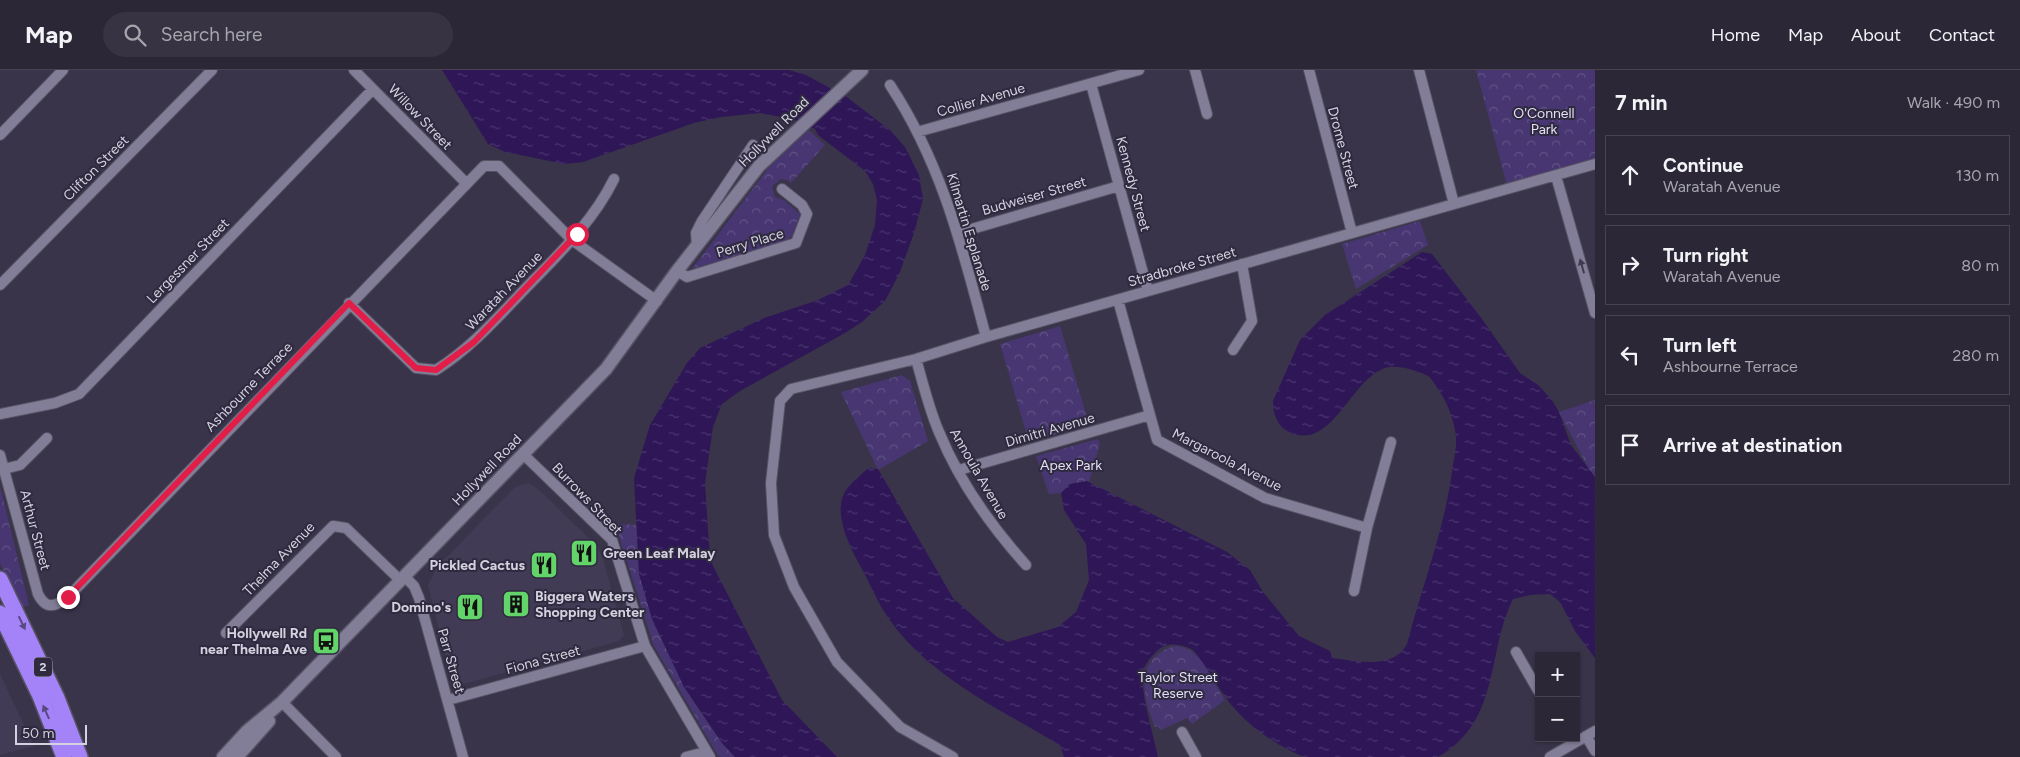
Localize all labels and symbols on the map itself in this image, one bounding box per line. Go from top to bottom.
street label: Collier Avenue [935,79,1027,121]
street label: Willow Street [385,81,455,153]
street label: Hollywell Road [735,93,813,171]
street label: Drome Street [1324,105,1362,191]
park label: O'Connell Park [1513,105,1575,138]
street label: Clifton Street [60,132,132,204]
street label: Kennedy Street [1112,135,1154,233]
street label: Kilmartin Esplanade [943,171,995,293]
street label: Budweiser Street [980,173,1088,219]
street label: Lergessner Street [143,215,233,307]
route start [566,223,589,246]
street label: Perry Place [714,225,786,261]
street label: Stradbroke Street [1126,243,1238,291]
street label: Waratah Avenue [462,248,546,334]
one-way arrow [1577,258,1585,273]
street label: Ashbourne Terrace [202,338,296,435]
street label: Dimitri Avenue [1003,409,1097,451]
street label: Margaroola Avenue [1169,425,1285,495]
street label: Annoula Avenue [946,426,1012,523]
street label: Hollywell Road [449,431,525,509]
park label: Apex Park [1040,457,1102,474]
street label: Burrows Street [548,459,626,539]
street label: Arthur Street [16,488,54,572]
street label: Thelma Avenue [239,518,319,599]
restaurant icon: Green Leaf Malay [569,538,599,568]
place label: Green Leaf Malay [603,545,716,562]
restaurant icon: Pickled Cactus [529,550,559,580]
place label: Pickled Cactus [429,557,525,574]
route end [57,586,80,609]
place label: Biggera Waters Shopping Center [535,588,645,621]
building icon: Biggera Waters Shopping Center [501,589,531,619]
restaurant icon: Domino's [455,592,485,622]
place label: Domino's [391,599,451,616]
one-way arrow [18,616,26,630]
place label: Hollywell Rd near Thelma Ave [200,625,307,658]
bus stop icon: Hollywell Rd near Thelma Ave [311,626,341,656]
street label: Parr Street [434,626,468,696]
street label: Fiona Street [504,642,582,678]
road number: 2 [34,658,52,676]
park label: Taylor Street Reserve [1138,669,1218,702]
one-way arrow [42,705,50,719]
scale bar [15,722,88,745]

